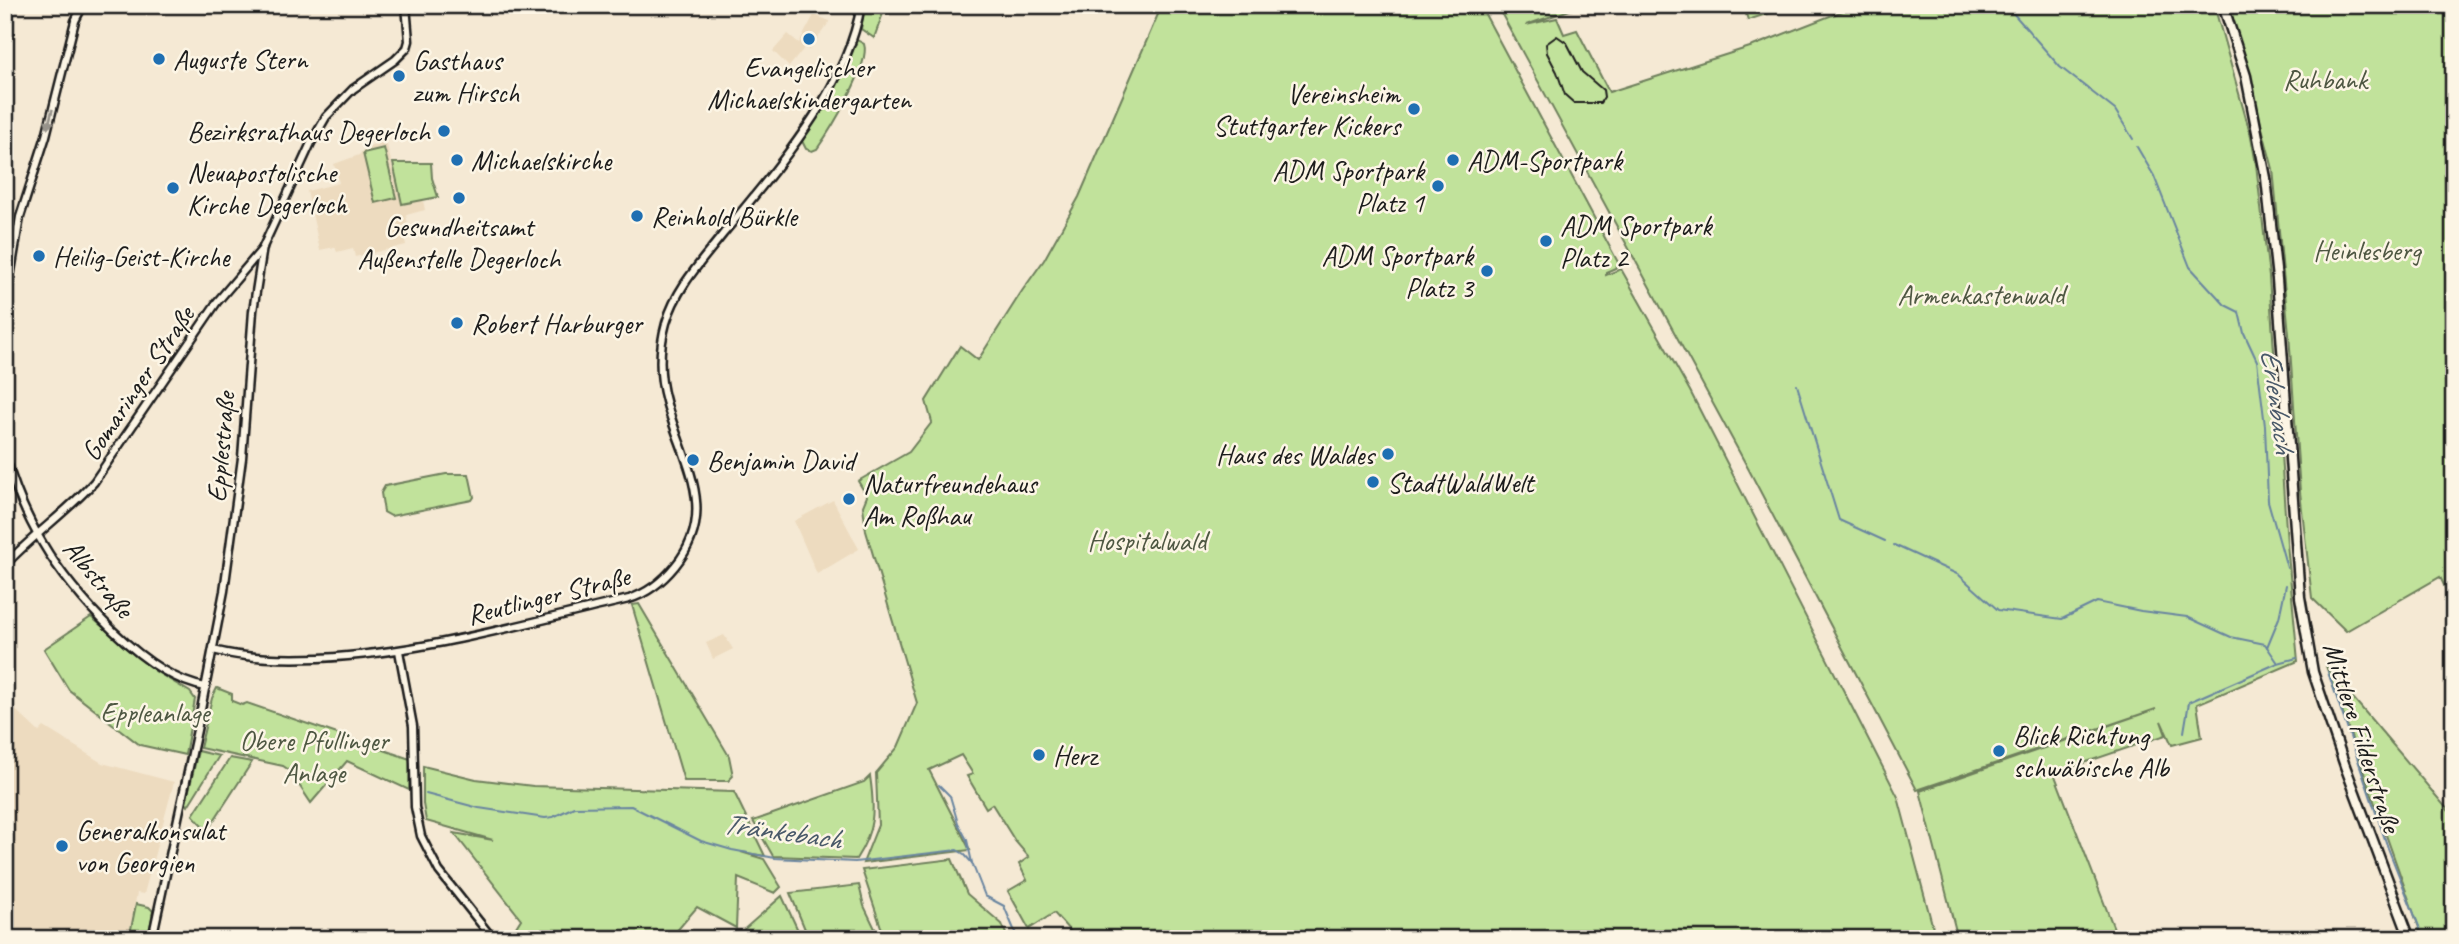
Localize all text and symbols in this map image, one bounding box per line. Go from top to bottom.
marker: Evangelischer Michaelskindergarten [801,31,817,47]
place label: Auguste Stern [173,42,309,77]
place label: Gasthaus zum Hirsch [413,43,520,110]
place label: Evangelischer Michaelskindergarten [707,50,912,117]
marker: Auguste Stern [151,51,167,67]
park label: Ruhbank [2283,62,2370,97]
marker: Gasthaus zum Hirsch [391,68,407,84]
place label: Vereinsheim Stuttgarter Kickers [1213,76,1402,143]
marker: Vereinsheim Stuttgarter Kickers [1406,101,1422,117]
one-way arrow [44,109,55,131]
place label: Bezirksrathaus Degerloch [187,114,432,149]
marker: Bezirksrathaus Degerloch [436,123,452,139]
place label: Michaelskirche [471,143,613,178]
place label: ADM-Sportpark [1467,143,1624,178]
marker: Michaelskirche [449,152,465,168]
marker: ADM-Sportpark [1445,152,1461,168]
place label: ADM Sportpark Platz 1 [1272,153,1426,220]
place label: Neuapostolische Kirche Degerloch [187,155,348,222]
marker: ADM Sportpark Platz 1 [1430,178,1446,194]
marker: Neuapostolische Kirche Degerloch [165,180,181,196]
marker: Gesundheitsamt Außenstelle Degerloch [451,190,467,206]
place label: Reinhold Bürkle [651,199,799,234]
marker: Reinhold Bürkle [629,208,645,224]
place label: ADM Sportpark Platz 2 [1560,208,1713,275]
place label: Gesundheitsamt Außenstelle Degerloch [358,209,562,276]
marker: ADM Sportpark Platz 2 [1538,233,1554,249]
park label: Heinlesberg [2313,233,2423,268]
place label: ADM Sportpark Platz 3 [1321,238,1475,305]
place label: Heilig-Geist-Kirche [53,239,231,274]
marker: Heilig-Geist-Kirche [31,248,47,264]
marker: ADM Sportpark Platz 3 [1479,263,1495,279]
park label: Armenkastenwald [1897,277,2069,312]
street label: Gomaringer Straße [73,298,203,467]
place label: Robert Harburger [471,306,644,341]
marker: Robert Harburger [449,315,465,331]
water label: Erlenbach [2252,347,2304,458]
street label: Epplestraße [198,389,243,503]
place label: Haus des Waldes [1216,437,1376,472]
place label: Benjamin David [707,443,858,478]
marker: Haus des Waldes [1380,446,1396,462]
marker: Benjamin David [685,452,701,468]
place label: StadtWaldWelt [1387,465,1536,500]
place label: Naturfreundehaus Am Roßhau [863,466,1039,533]
marker: StadtWaldWelt [1365,474,1381,490]
marker: Naturfreundehaus Am Roßhau [841,491,857,507]
park label: Hospitalwald [1088,523,1210,558]
street label: Albstraße [56,532,143,626]
street label: Reutlinger Straße [463,558,635,633]
street label: Mittlere Filderstraße [2315,638,2410,838]
park label: Eppleanlage [101,695,211,730]
place label: Blick Richtung schwäbische Alb [2013,718,2171,785]
park label: Obere Pfullinger Anlage [239,723,390,790]
place label: Herz [1053,738,1099,773]
marker: Blick Richtung schwäbische Alb [1991,743,2007,759]
marker: Herz [1031,747,1047,763]
water label: Tränkebach [721,804,846,858]
place label: Generalkonsulat von Georgien [76,813,228,880]
marker: Generalkonsulat von Georgien [54,838,70,854]

